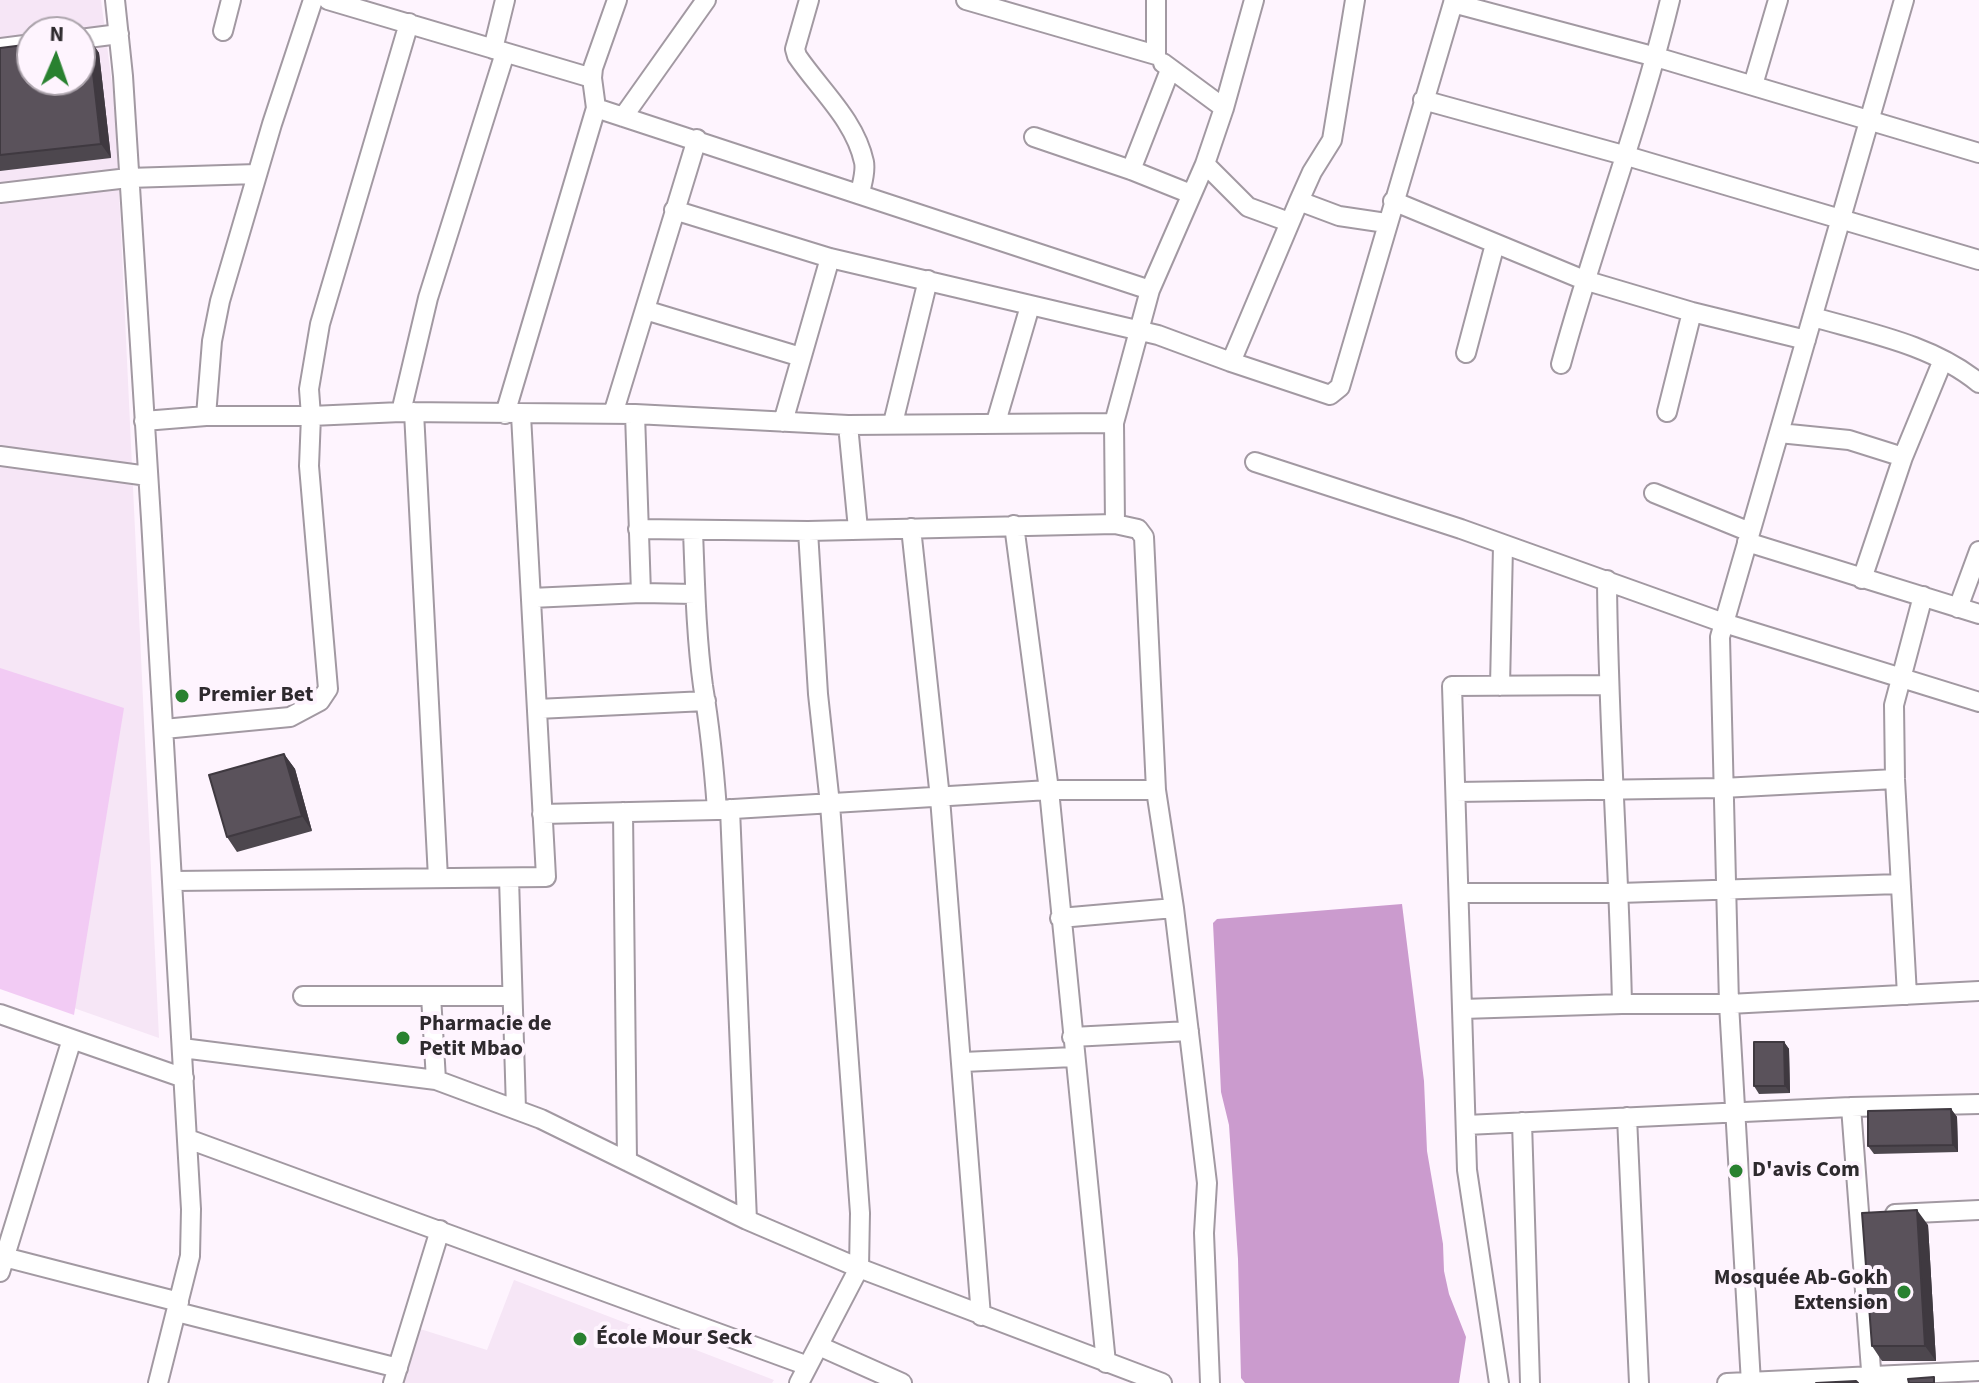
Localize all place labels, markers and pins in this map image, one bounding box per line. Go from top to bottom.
place label: Premier Bet [198,683,313,709]
marker: Premier Bet [173,687,191,705]
place label: Pharmacie de Petit Mbao [419,1012,552,1064]
marker: Pharmacie de Petit Mbao [394,1029,412,1047]
place label: D'avis Com [1752,1158,1860,1184]
marker: D'avis Com [1727,1162,1745,1180]
place label: Mosquée Ab-Gokh Extension [1714,1266,1888,1318]
marker: Mosquée Ab-Gokh Extension [1895,1283,1913,1301]
place label: École Mour Seck [596,1326,752,1352]
marker: École Mour Seck [571,1330,589,1348]

